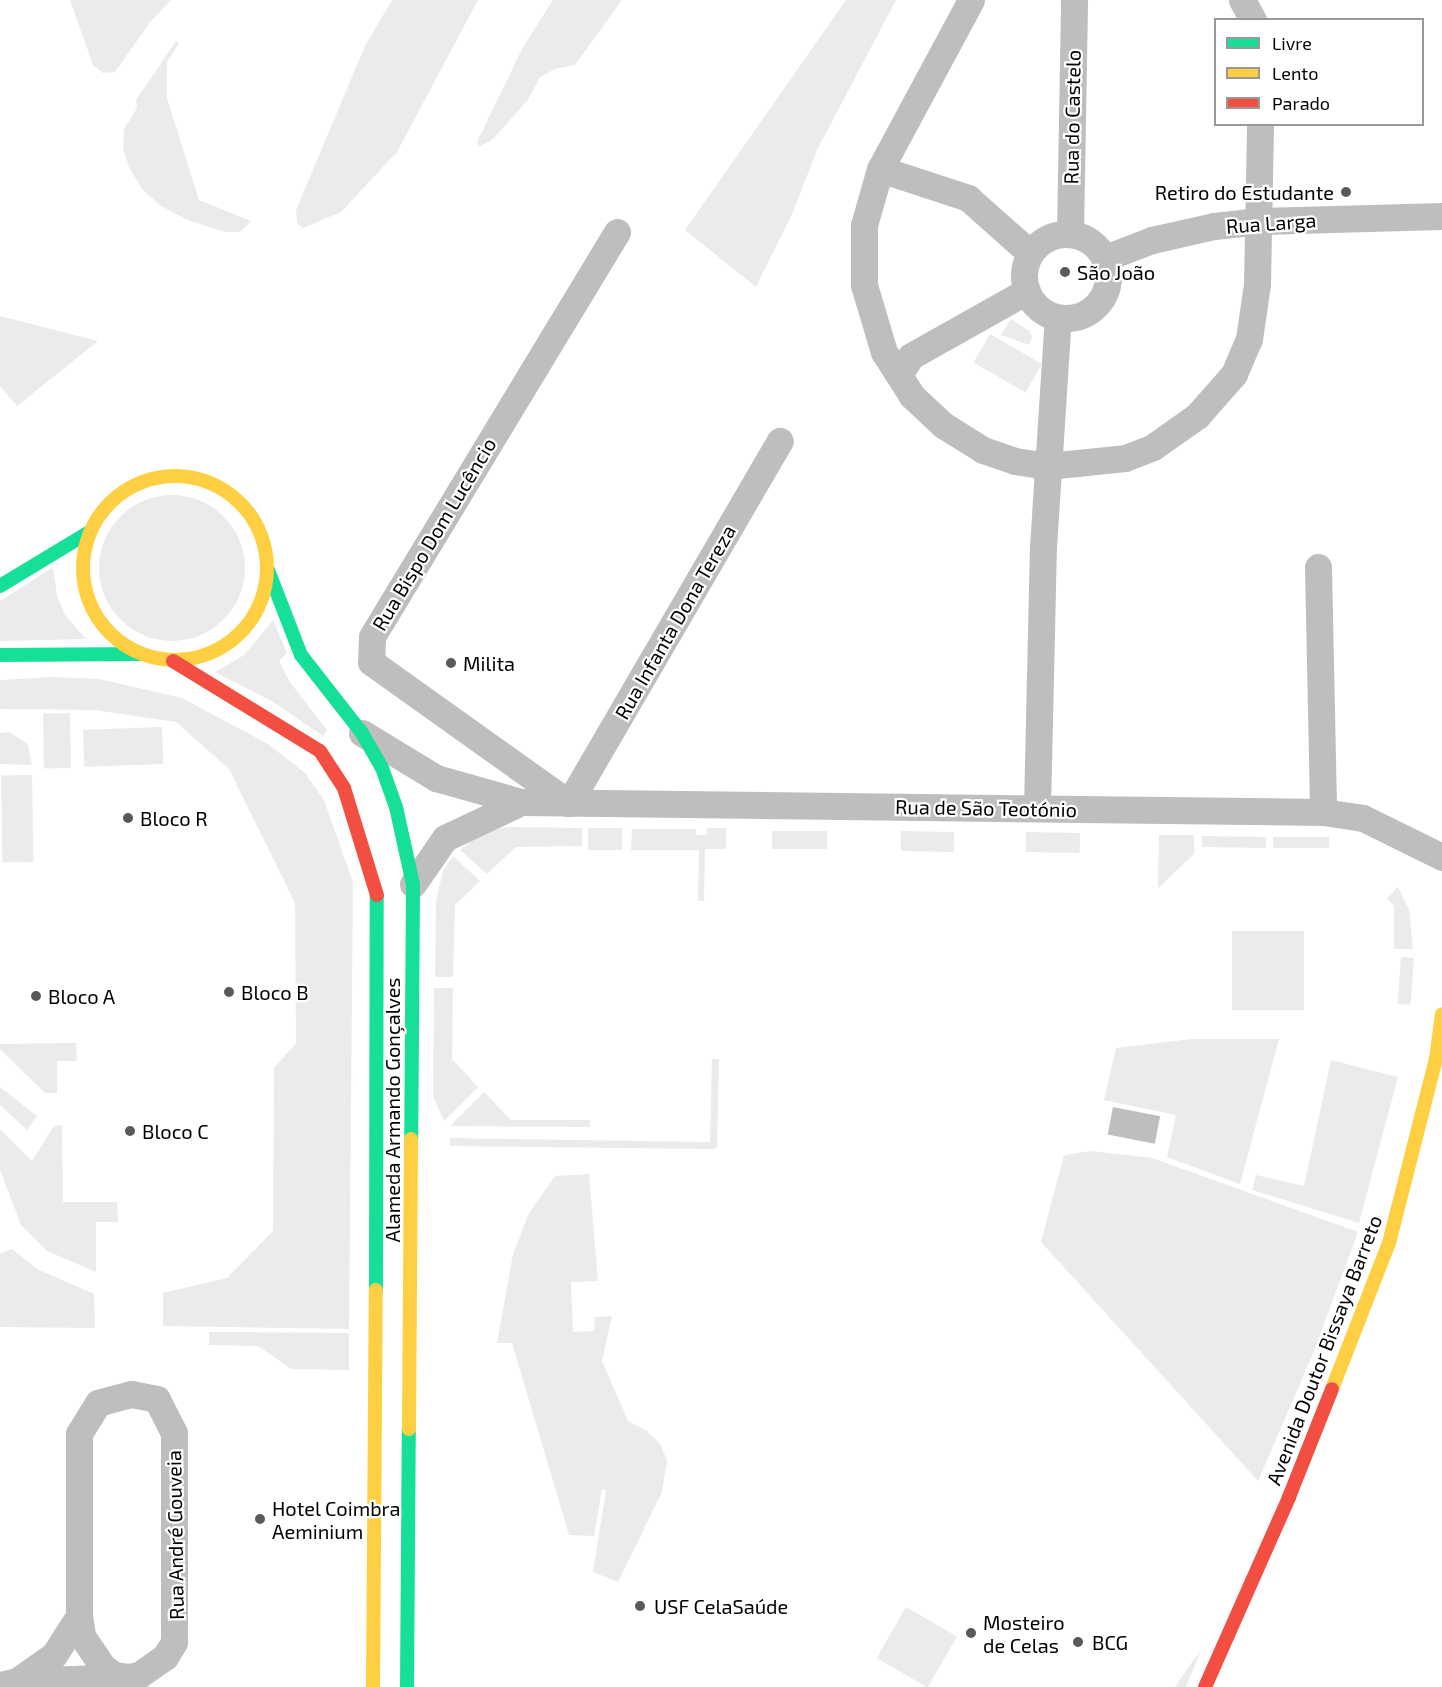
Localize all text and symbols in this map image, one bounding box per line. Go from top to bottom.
legend [1214,18,1424,126]
text: Livre [1272,32,1312,54]
street label: Rua do Castelo [1059,49,1085,185]
text: Lento [1272,62,1318,84]
text: Parado [1272,92,1330,114]
place label: Retiro do Estudante [1155,180,1334,204]
marker: Retiro do Estudante [1339,185,1353,199]
street label: Rua Larga [1225,208,1317,238]
place label: São João [1077,260,1156,284]
marker: São João [1058,265,1072,279]
street label: Rua Bispo Dom Lucêncio [367,433,501,635]
street label: Rua Infanta Dona Tereza [609,520,741,724]
place label: Milita [463,651,515,675]
marker: Milita [444,656,458,670]
street label: Rua de São Teotónio [895,794,1077,822]
place label: Bloco R [140,806,207,830]
marker: Bloco R [121,811,135,825]
street label: Alameda Armando Gonçalves [380,977,404,1243]
place label: Bloco B [241,980,309,1004]
place label: Bloco A [48,984,116,1008]
marker: Bloco B [222,985,236,999]
marker: Bloco A [29,989,43,1003]
place label: Bloco C [142,1119,209,1143]
marker: Bloco C [123,1124,137,1138]
street label: Avenida Doutor Bissaya Barreto [1261,1211,1387,1489]
street label: Rua André Gouveia [162,1450,188,1620]
place label: Hotel Coimbra Aeminium [272,1496,401,1543]
marker: Hotel Coimbra Aeminium [253,1512,267,1526]
place label: USF CelaSaúde [654,1594,789,1618]
marker: USF CelaSaúde [631,1597,649,1615]
place label: Mosteiro de Celas [983,1610,1064,1657]
marker: Mosteiro de Celas [964,1626,978,1640]
place label: BCG [1092,1630,1128,1654]
marker: BCG [1069,1633,1087,1651]

